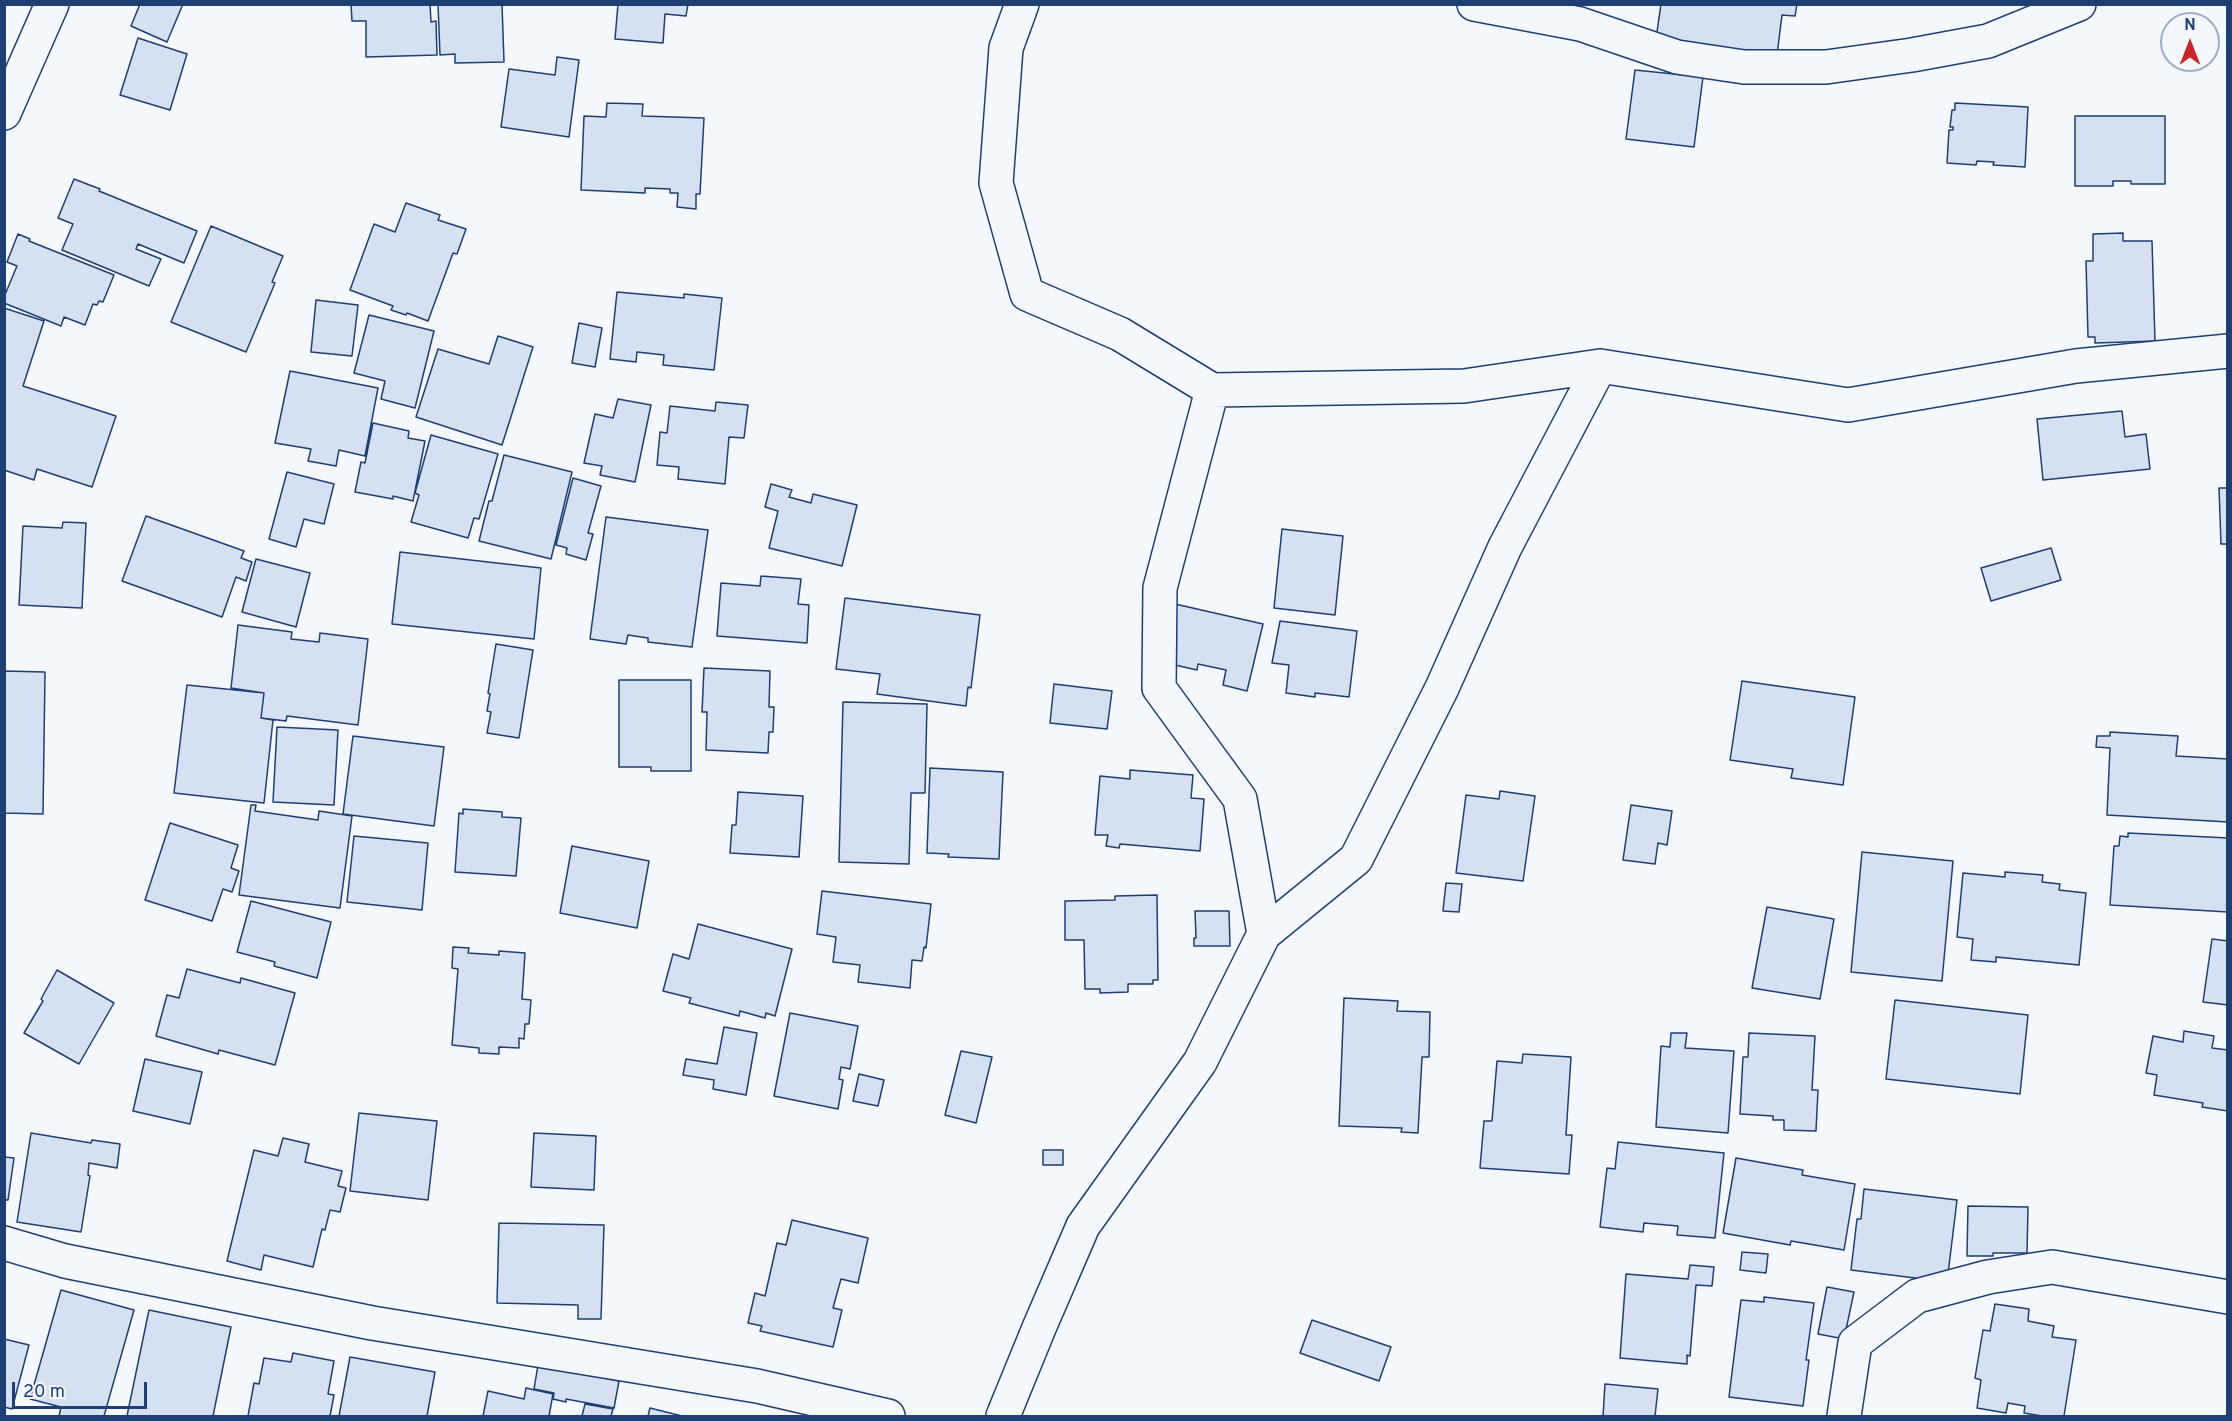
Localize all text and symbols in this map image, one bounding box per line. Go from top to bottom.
north arrow [2160,12,2220,72]
text: N [2184,16,2196,36]
scale bar [15,1370,150,1408]
text: 20 m [23,1381,65,1404]

